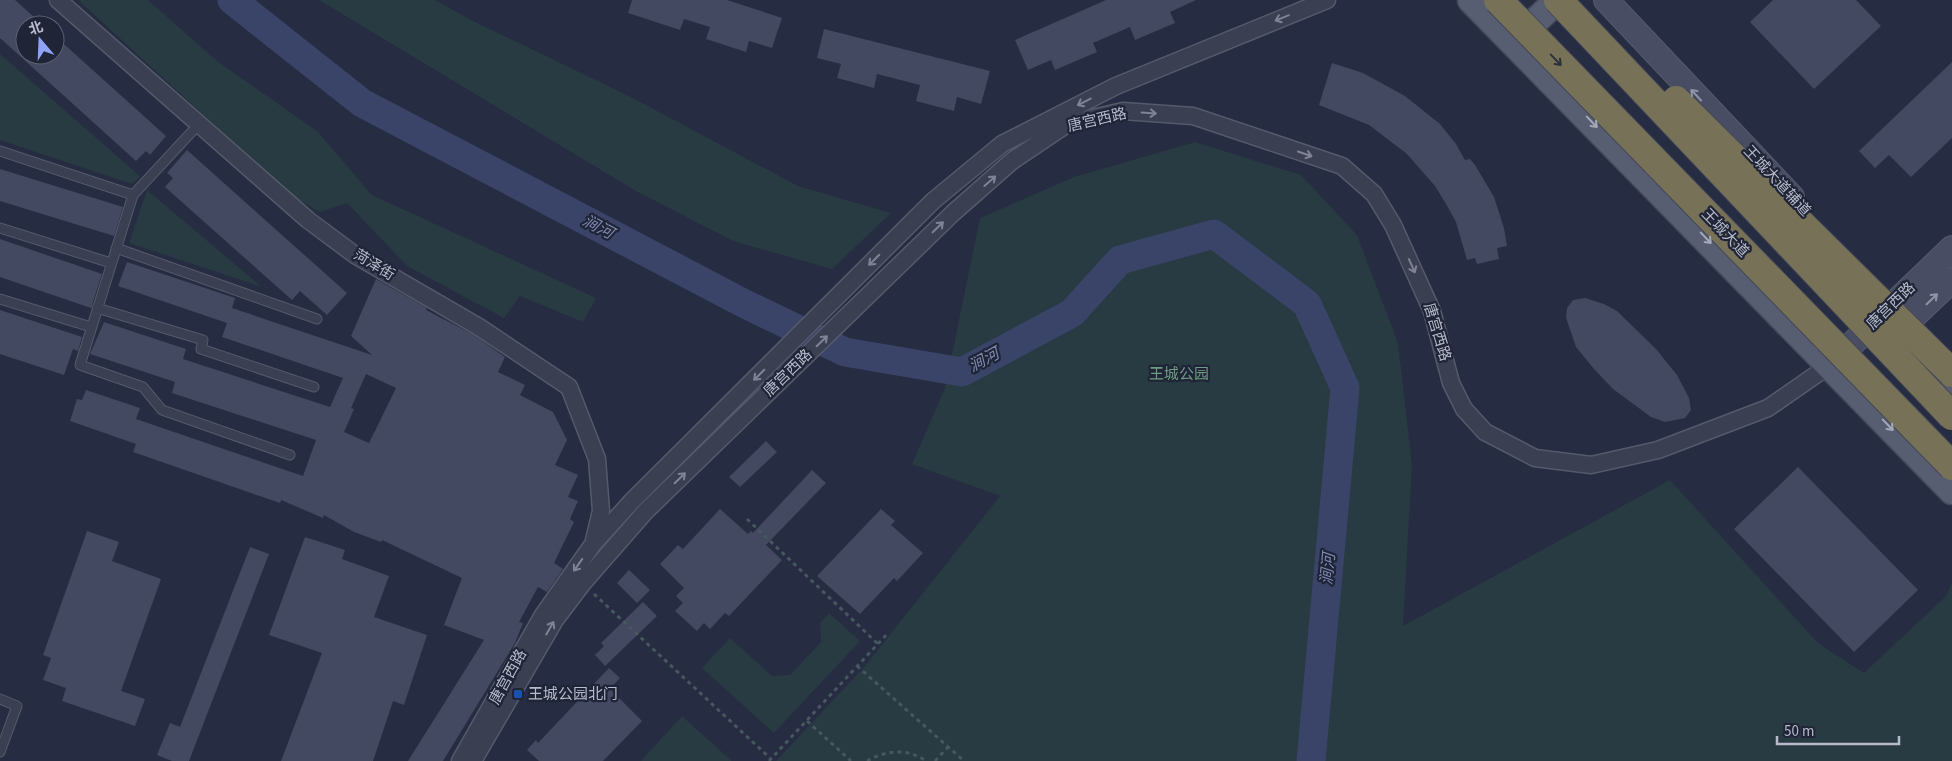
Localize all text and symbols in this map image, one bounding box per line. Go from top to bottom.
one-way arrow [1275,14,1290,24]
north arrow [15,15,65,65]
text: 北 [26,17,46,40]
one-way arrow [1550,54,1562,66]
one-way arrow [1690,88,1702,101]
one-way arrow [1077,98,1092,107]
street label: 唐宫西路 [1065,103,1129,137]
one-way arrow [1141,108,1157,117]
one-way arrow [1586,116,1598,128]
street label: 王城大道辅道 [1739,141,1815,221]
one-way arrow [1297,150,1313,159]
one-way arrow [983,175,996,186]
street label: 王城大道 [1697,204,1753,262]
water label: 涧河 [579,210,620,246]
one-way arrow [932,221,944,233]
one-way arrow [1699,232,1712,244]
street label: 菏泽街 [349,244,399,286]
one-way arrow [868,254,880,266]
one-way arrow [1408,258,1417,273]
street label: 唐宫西路 [1862,278,1920,334]
one-way arrow [1926,293,1938,305]
street label: 唐宫西路 [1418,300,1456,364]
one-way arrow [815,335,827,347]
water label: 涧河 [965,341,1006,377]
street label: 唐宫西路 [759,345,817,401]
park label: 王城公园 [1149,364,1209,385]
one-way arrow [753,368,765,381]
one-way arrow [1882,419,1894,431]
one-way arrow [674,472,686,484]
water label: 涧河 [1316,549,1341,586]
one-way arrow [573,558,583,572]
one-way arrow [546,622,556,636]
street label: 唐宫西路 [484,646,532,708]
place label: 王城公园北门 [528,684,618,705]
marker: 王城公园北门 [512,688,524,700]
scale bar [1777,714,1900,746]
text: 50 m [1784,721,1814,742]

